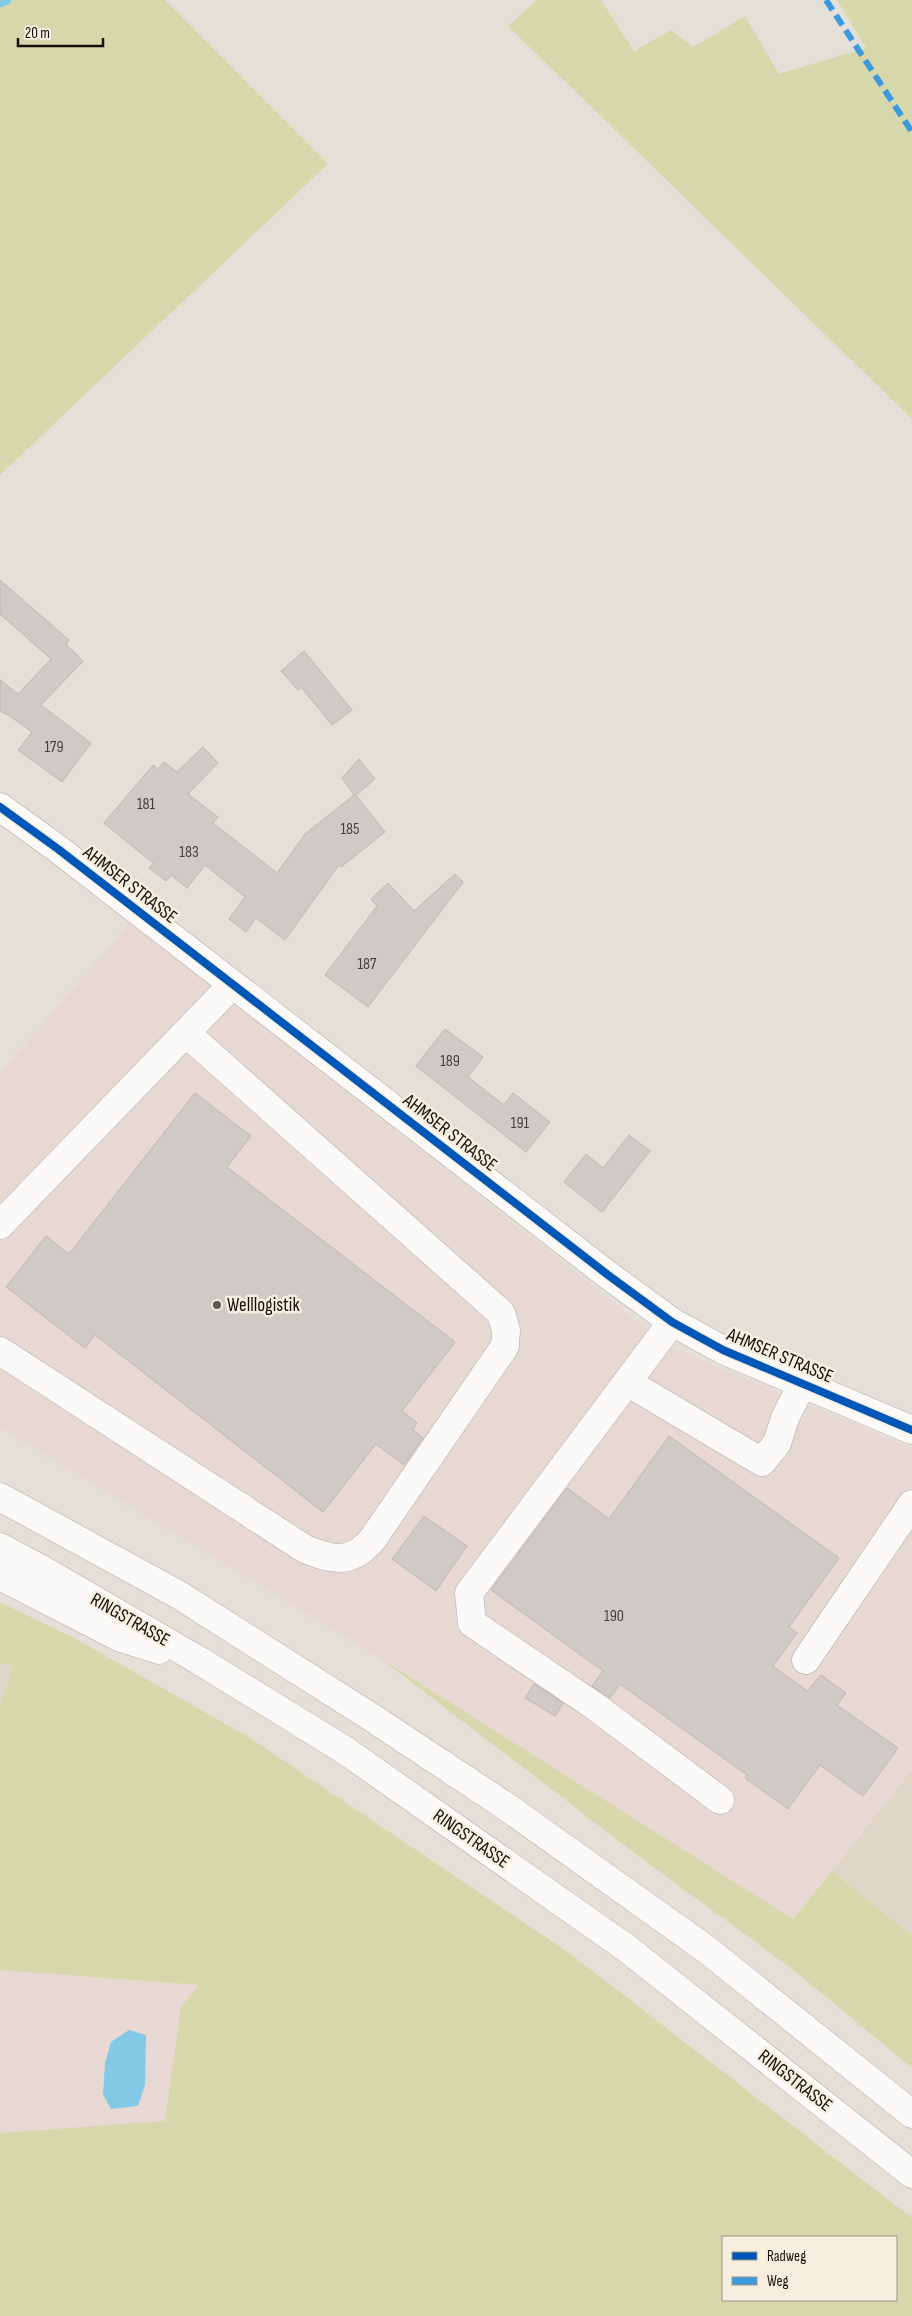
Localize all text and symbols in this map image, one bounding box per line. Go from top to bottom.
scale bar [18,15,102,47]
text: 20 m [25,24,50,43]
house number: 179 [44,738,64,757]
house number: 181 [137,795,155,814]
house number: 185 [340,820,360,839]
street label: AHMSER STRASSE [78,841,182,929]
house number: 183 [179,843,199,862]
house number: 187 [358,955,377,974]
house number: 189 [440,1052,460,1071]
street label: AHMSER STRASSE [398,1089,502,1177]
house number: 191 [511,1114,530,1133]
place label: Welllogistik [227,1294,300,1317]
marker: Welllogistik [211,1299,223,1311]
street label: AHMSER STRASSE [723,1323,837,1389]
street label: RINGSTRASSE [86,1588,174,1652]
house number: 190 [604,1607,624,1626]
street label: RINGSTRASSE [428,1804,514,1874]
street label: RINGSTRASSE [753,2045,837,2117]
legend [722,2236,897,2301]
text: Radweg [767,2247,806,2266]
text: Weg [767,2272,789,2291]

